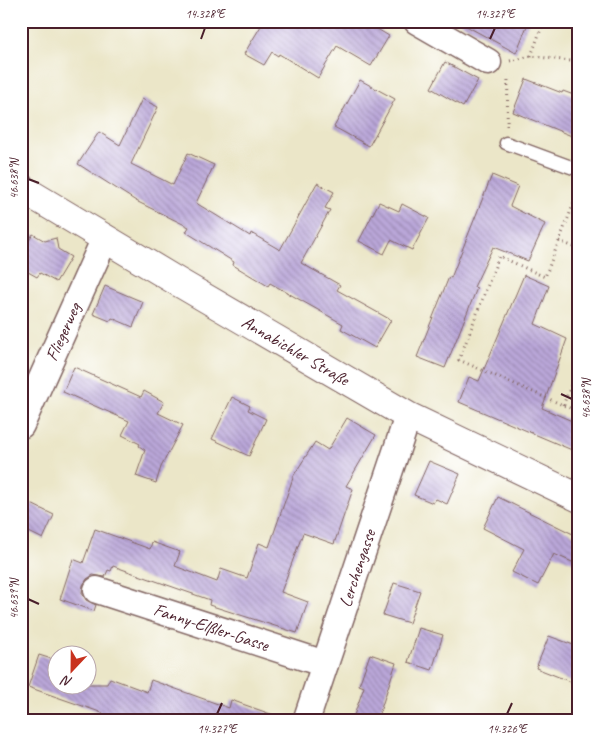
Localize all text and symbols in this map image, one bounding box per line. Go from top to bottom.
text: 14.328°E [185,6,226,22]
text: 14.327°E [475,6,516,22]
text: 46.638°N [6,157,22,199]
street label: Fliegerweg [40,298,86,364]
street label: Annabichler Straße [238,311,354,391]
text: 46.638°N [578,377,594,419]
street label: Lerchengasse [334,526,381,610]
text: 46.639°N [6,577,22,619]
street label: Fanny-Elßler-Gasse [151,598,272,656]
north arrow [48,644,98,694]
text: N [58,671,75,691]
text: 14.327°E [197,721,238,737]
text: 14.326°E [487,721,528,737]

